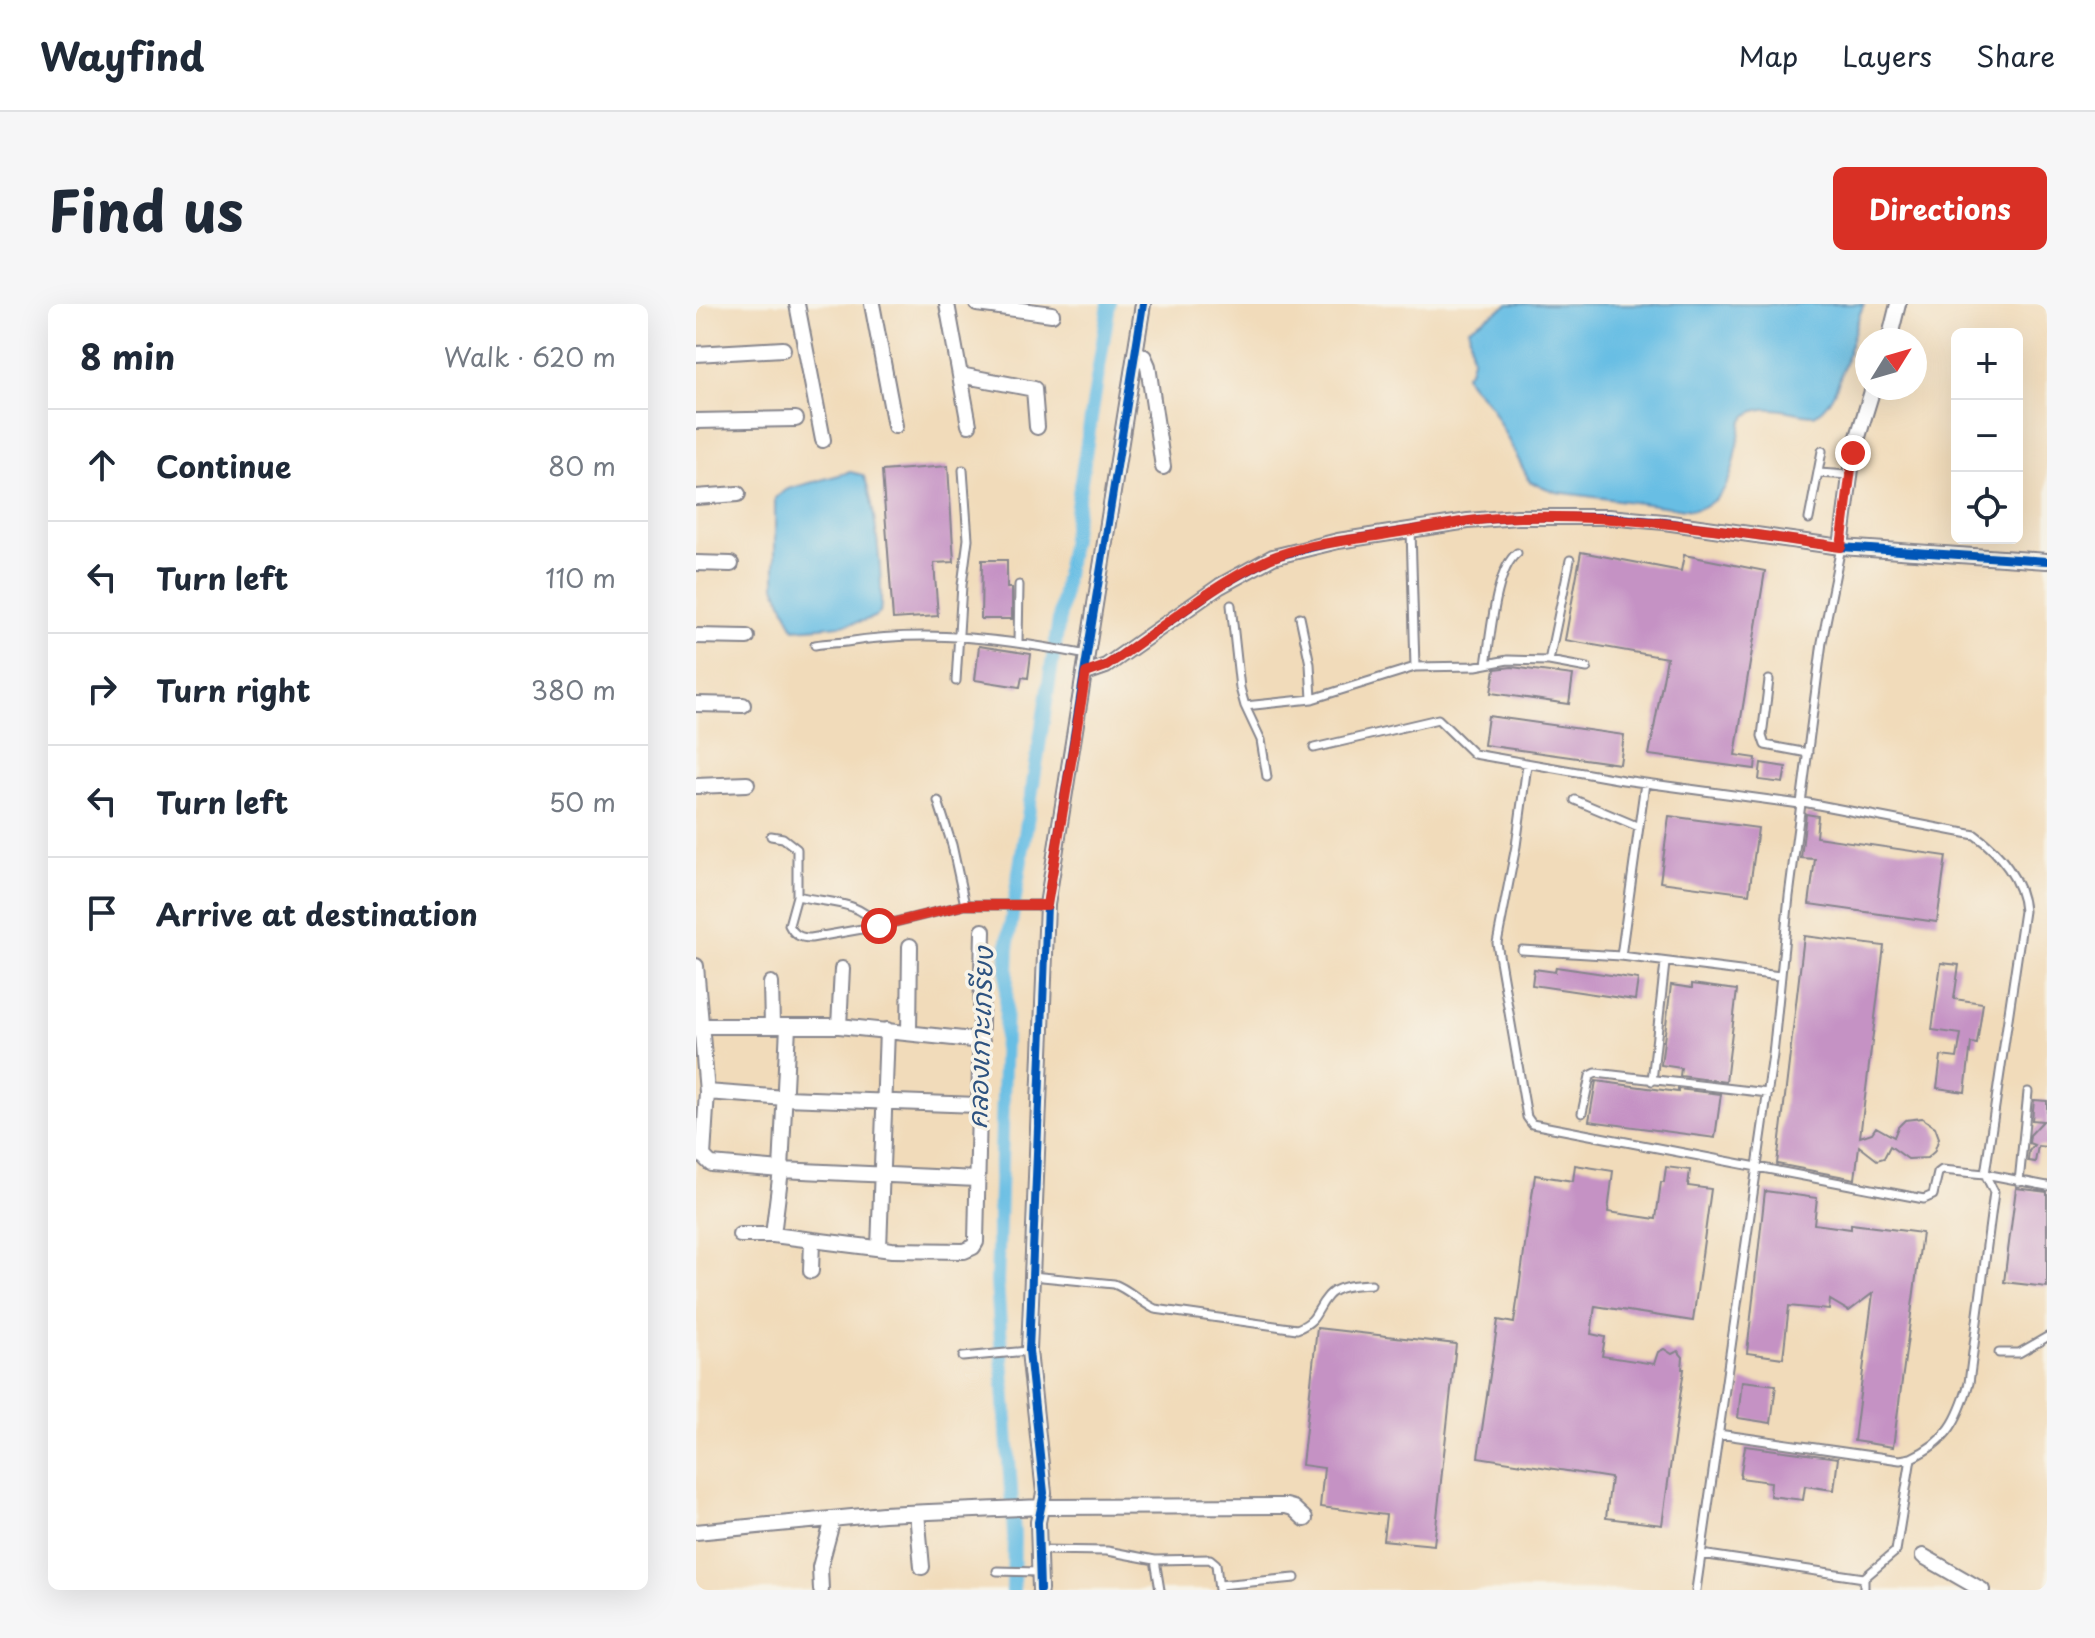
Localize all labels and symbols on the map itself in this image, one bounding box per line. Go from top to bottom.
north arrow [1855,328,1927,400]
route end [1835,435,1871,471]
route start [861,908,897,944]
water label: คลองเกาะเกรียง [957,944,1002,1129]

